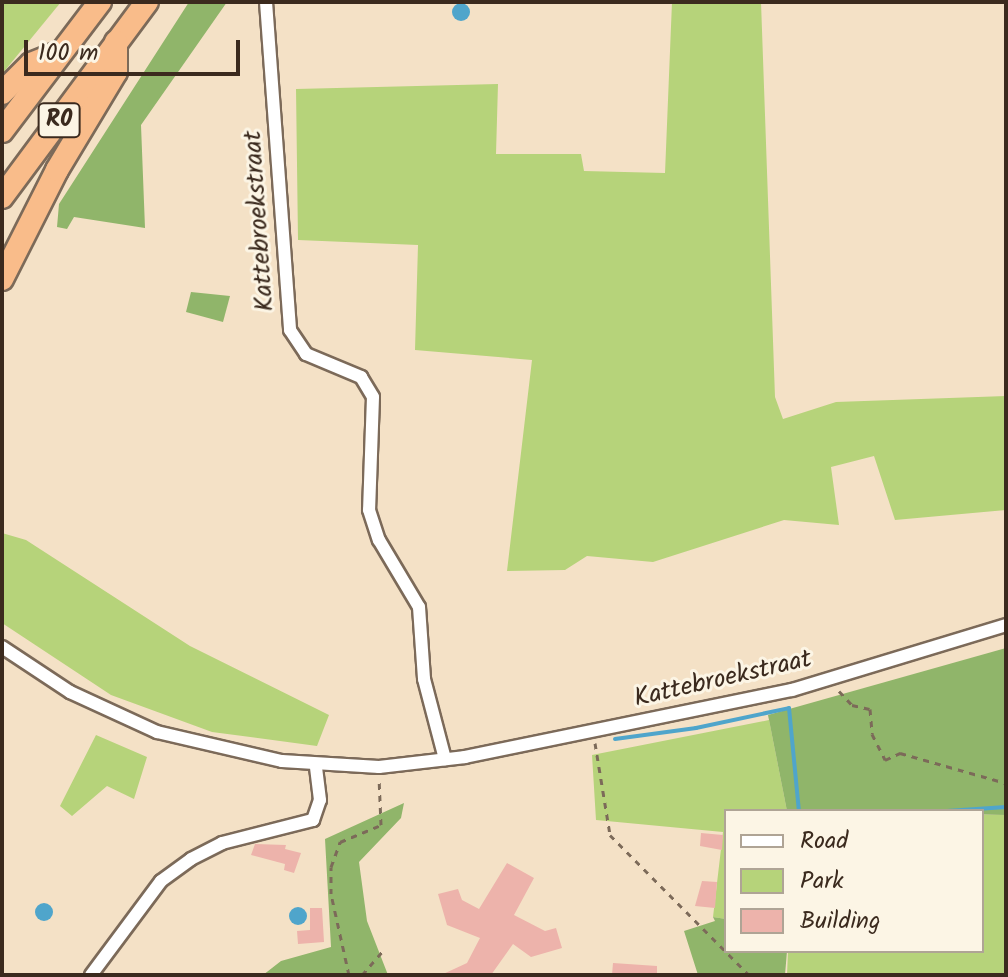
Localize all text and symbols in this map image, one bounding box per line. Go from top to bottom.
scale bar [28,24,244,74]
text: 100 m [38,34,98,73]
road number: R0 [37,100,81,140]
street label: Kattebroekstraat [238,129,282,313]
street label: Kattebroekstraat [631,644,815,716]
legend [724,809,984,953]
text: Road [800,822,848,861]
text: Park [800,862,844,901]
text: Building [800,902,880,941]

